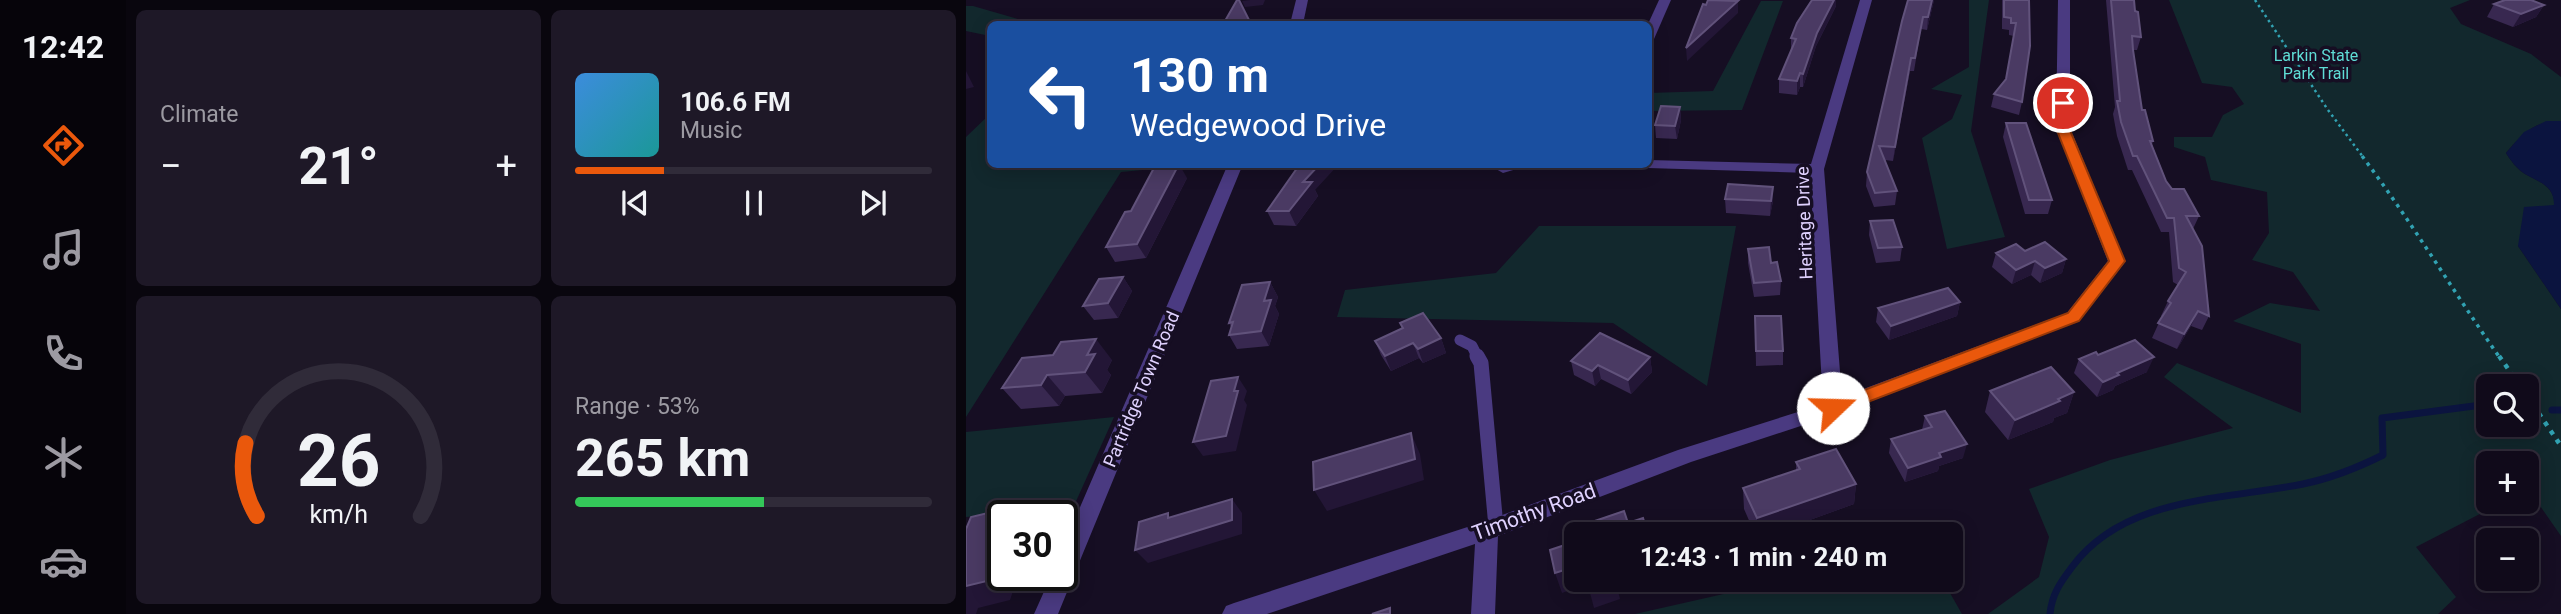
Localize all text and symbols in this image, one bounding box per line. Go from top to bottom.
text: 12:42 [22,28,104,66]
park label: Larkin State Park Trail [2274,46,2358,83]
text: 130 m [1130,47,1269,104]
icon: left [1015,49,1106,140]
pin [2033,73,2093,133]
icon: arrive [2044,84,2082,122]
text: 106.6 FM [680,87,791,117]
text: Climate [160,101,239,128]
text: Wedgewood Drive [1130,106,1386,144]
text: Music [680,117,742,144]
icon: directions [39,121,88,170]
text: 21° [299,136,379,197]
text: − [160,144,182,188]
text: + [495,144,517,188]
street label: Heritage Drive [1792,166,1816,280]
icon: previous [616,184,654,222]
icon: pause [735,184,773,222]
icon: next [854,184,892,222]
icon: music [39,225,88,274]
street label: Partridge Town Road [1099,308,1183,470]
icon: phone [39,329,88,378]
position arrow [1796,371,1870,445]
map controls [2476,374,2539,591]
button: search [2476,374,2539,437]
text: Range · 53% [575,393,700,420]
text: 26 [297,418,380,504]
text: 265 km [575,428,750,489]
icon: climate [39,433,88,482]
button: + [2476,451,2539,514]
street label: Timothy Road [1469,479,1599,545]
text: km/h [309,500,368,529]
speed limit sign: 30 [987,500,1078,591]
button: − [2476,528,2539,591]
icon: car [39,537,88,586]
text: 12:43 · 1 min · 240 m [1640,542,1887,572]

